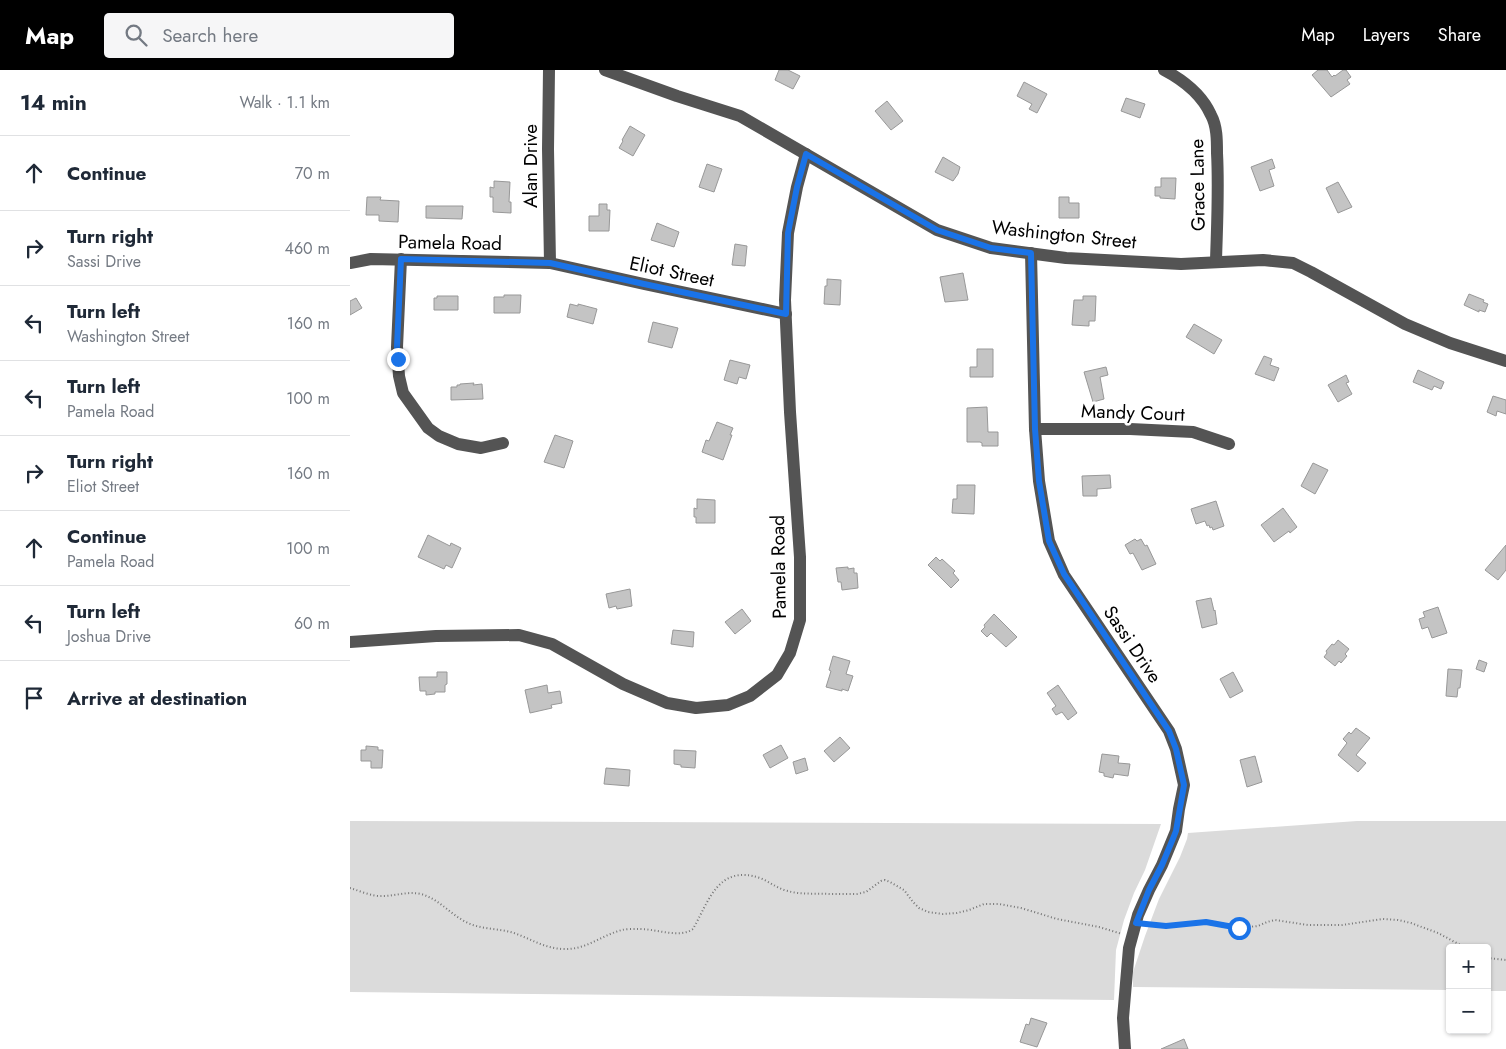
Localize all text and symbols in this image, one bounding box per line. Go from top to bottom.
search box [104,13,454,58]
text: Map [25,18,74,53]
icon: search [122,21,150,49]
text: Search here [162,22,258,49]
text: Map [1301,22,1335,48]
text: Layers [1363,22,1410,48]
text: Share [1438,22,1481,48]
text: 14 min [20,88,87,118]
text: Walk · 1.1 km [239,91,330,114]
street label: Alan Drive [517,124,544,208]
street label: Grace Lane [1183,138,1212,231]
icon: ahead [20,159,48,187]
text: Continue [67,160,146,187]
text: 70 m [295,162,330,185]
street label: Washington Street [990,213,1138,256]
text: Turn right [67,223,153,250]
street label: Pamela Road [398,228,502,257]
icon: right [20,234,48,262]
text: 460 m [285,237,330,260]
street label: Eliot Street [627,249,717,294]
text: Sassi Drive [67,250,141,273]
text: Turn left [67,298,140,325]
icon: left [20,309,48,337]
text: 160 m [287,312,330,335]
text: Washington Street [67,325,189,348]
route end [387,348,410,371]
text: Turn left [67,373,140,400]
icon: left [20,384,48,412]
text: 100 m [286,387,330,410]
street label: Mandy Court [1081,397,1186,428]
text: Pamela Road [67,400,154,423]
text: Turn right [67,448,153,475]
icon: right [20,459,48,487]
text: 160 m [287,462,330,485]
text: Eliot Street [67,475,139,498]
street label: Pamela Road [764,515,793,619]
text: Continue [67,523,146,550]
icon: ahead [20,534,48,562]
text: 100 m [286,537,330,560]
text: Pamela Road [67,550,154,573]
text: Turn left [67,598,140,625]
street label: Sassi Drive [1097,600,1168,688]
icon: left [20,609,48,637]
text: 60 m [294,612,330,635]
text: Joshua Drive [67,625,151,648]
icon: arrive [20,684,48,712]
text: Arrive at destination [67,685,247,712]
route start [1228,917,1251,940]
map controls [1446,944,1491,1034]
button: + [1446,944,1491,989]
button: − [1446,989,1491,1034]

